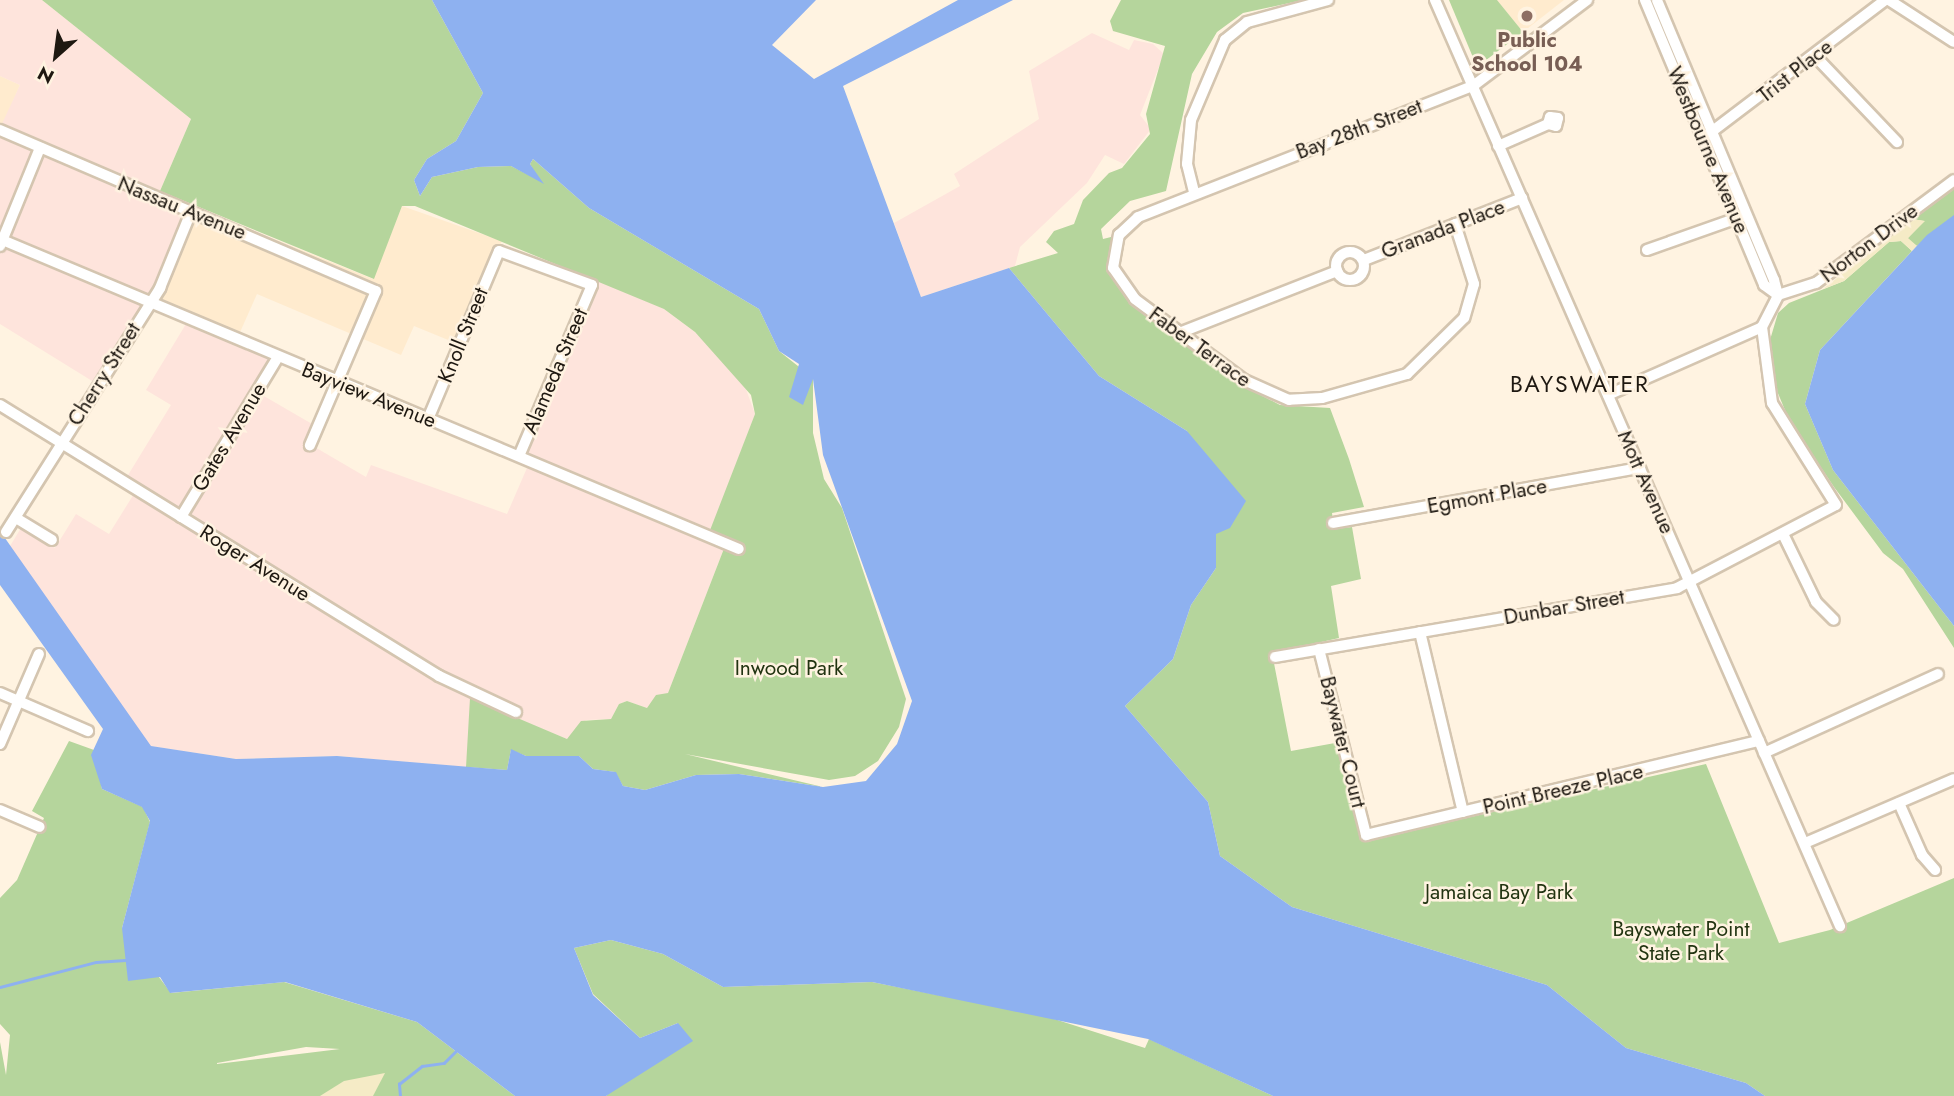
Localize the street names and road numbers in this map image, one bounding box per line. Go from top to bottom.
street label: Trist Place [1753,34,1837,108]
street label: Westbourne Avenue [1662,63,1754,237]
street label: Bay 28th Street [1292,93,1426,165]
street label: Nassau Avenue [114,171,250,245]
street label: Granada Place [1378,194,1508,264]
street label: Norton Drive [1815,198,1923,288]
street label: Knoll Street [433,284,493,386]
street label: Faber Terrace [1144,302,1256,392]
street label: Alameda Street [517,304,593,438]
street label: Cherry Street [62,318,146,430]
street label: Bayview Avenue [298,357,440,433]
street label: Gates Avenue [187,378,271,496]
street label: Mott Avenue [1612,427,1680,537]
street label: Egmont Place [1425,473,1549,519]
street label: Roger Avenue [195,519,315,607]
street label: Dunbar Street [1502,584,1626,630]
street label: Baywater Court [1315,674,1371,810]
street label: Point Breeze Place [1480,758,1646,820]

